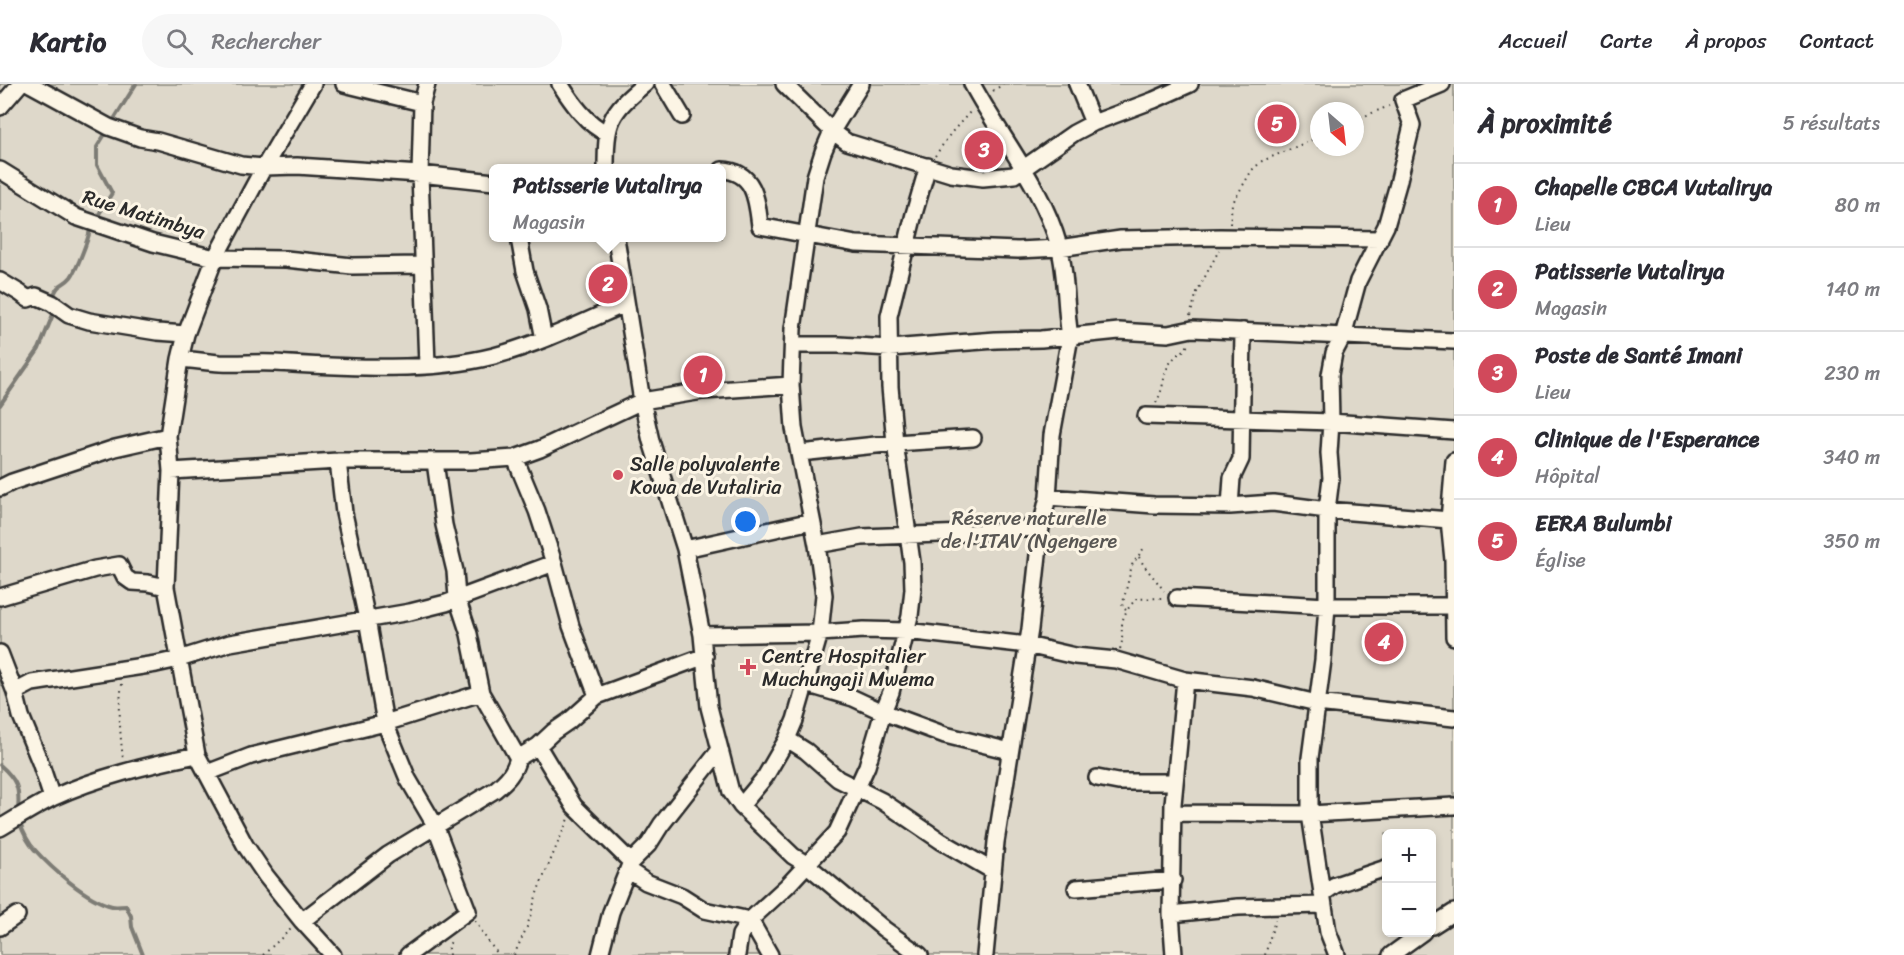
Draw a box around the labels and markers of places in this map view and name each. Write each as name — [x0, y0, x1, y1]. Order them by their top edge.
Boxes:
pin: 5 — [1258, 102, 1296, 147]
pin: 3 — [964, 128, 1004, 172]
pin: 2 — [588, 262, 628, 306]
pin: 1 — [684, 352, 722, 398]
place label: Salle polyvalente Kowa de Vutaliria — [630, 447, 782, 505]
marker: Salle polyvalente Kowa de Vutaliria — [611, 468, 625, 482]
pin: 4 — [1364, 620, 1404, 664]
place label: Centre Hospitalier Muchungaji Mwema — [762, 639, 934, 697]
marker: Centre Hospitalier Muchungaji Mwema — [739, 658, 757, 676]

